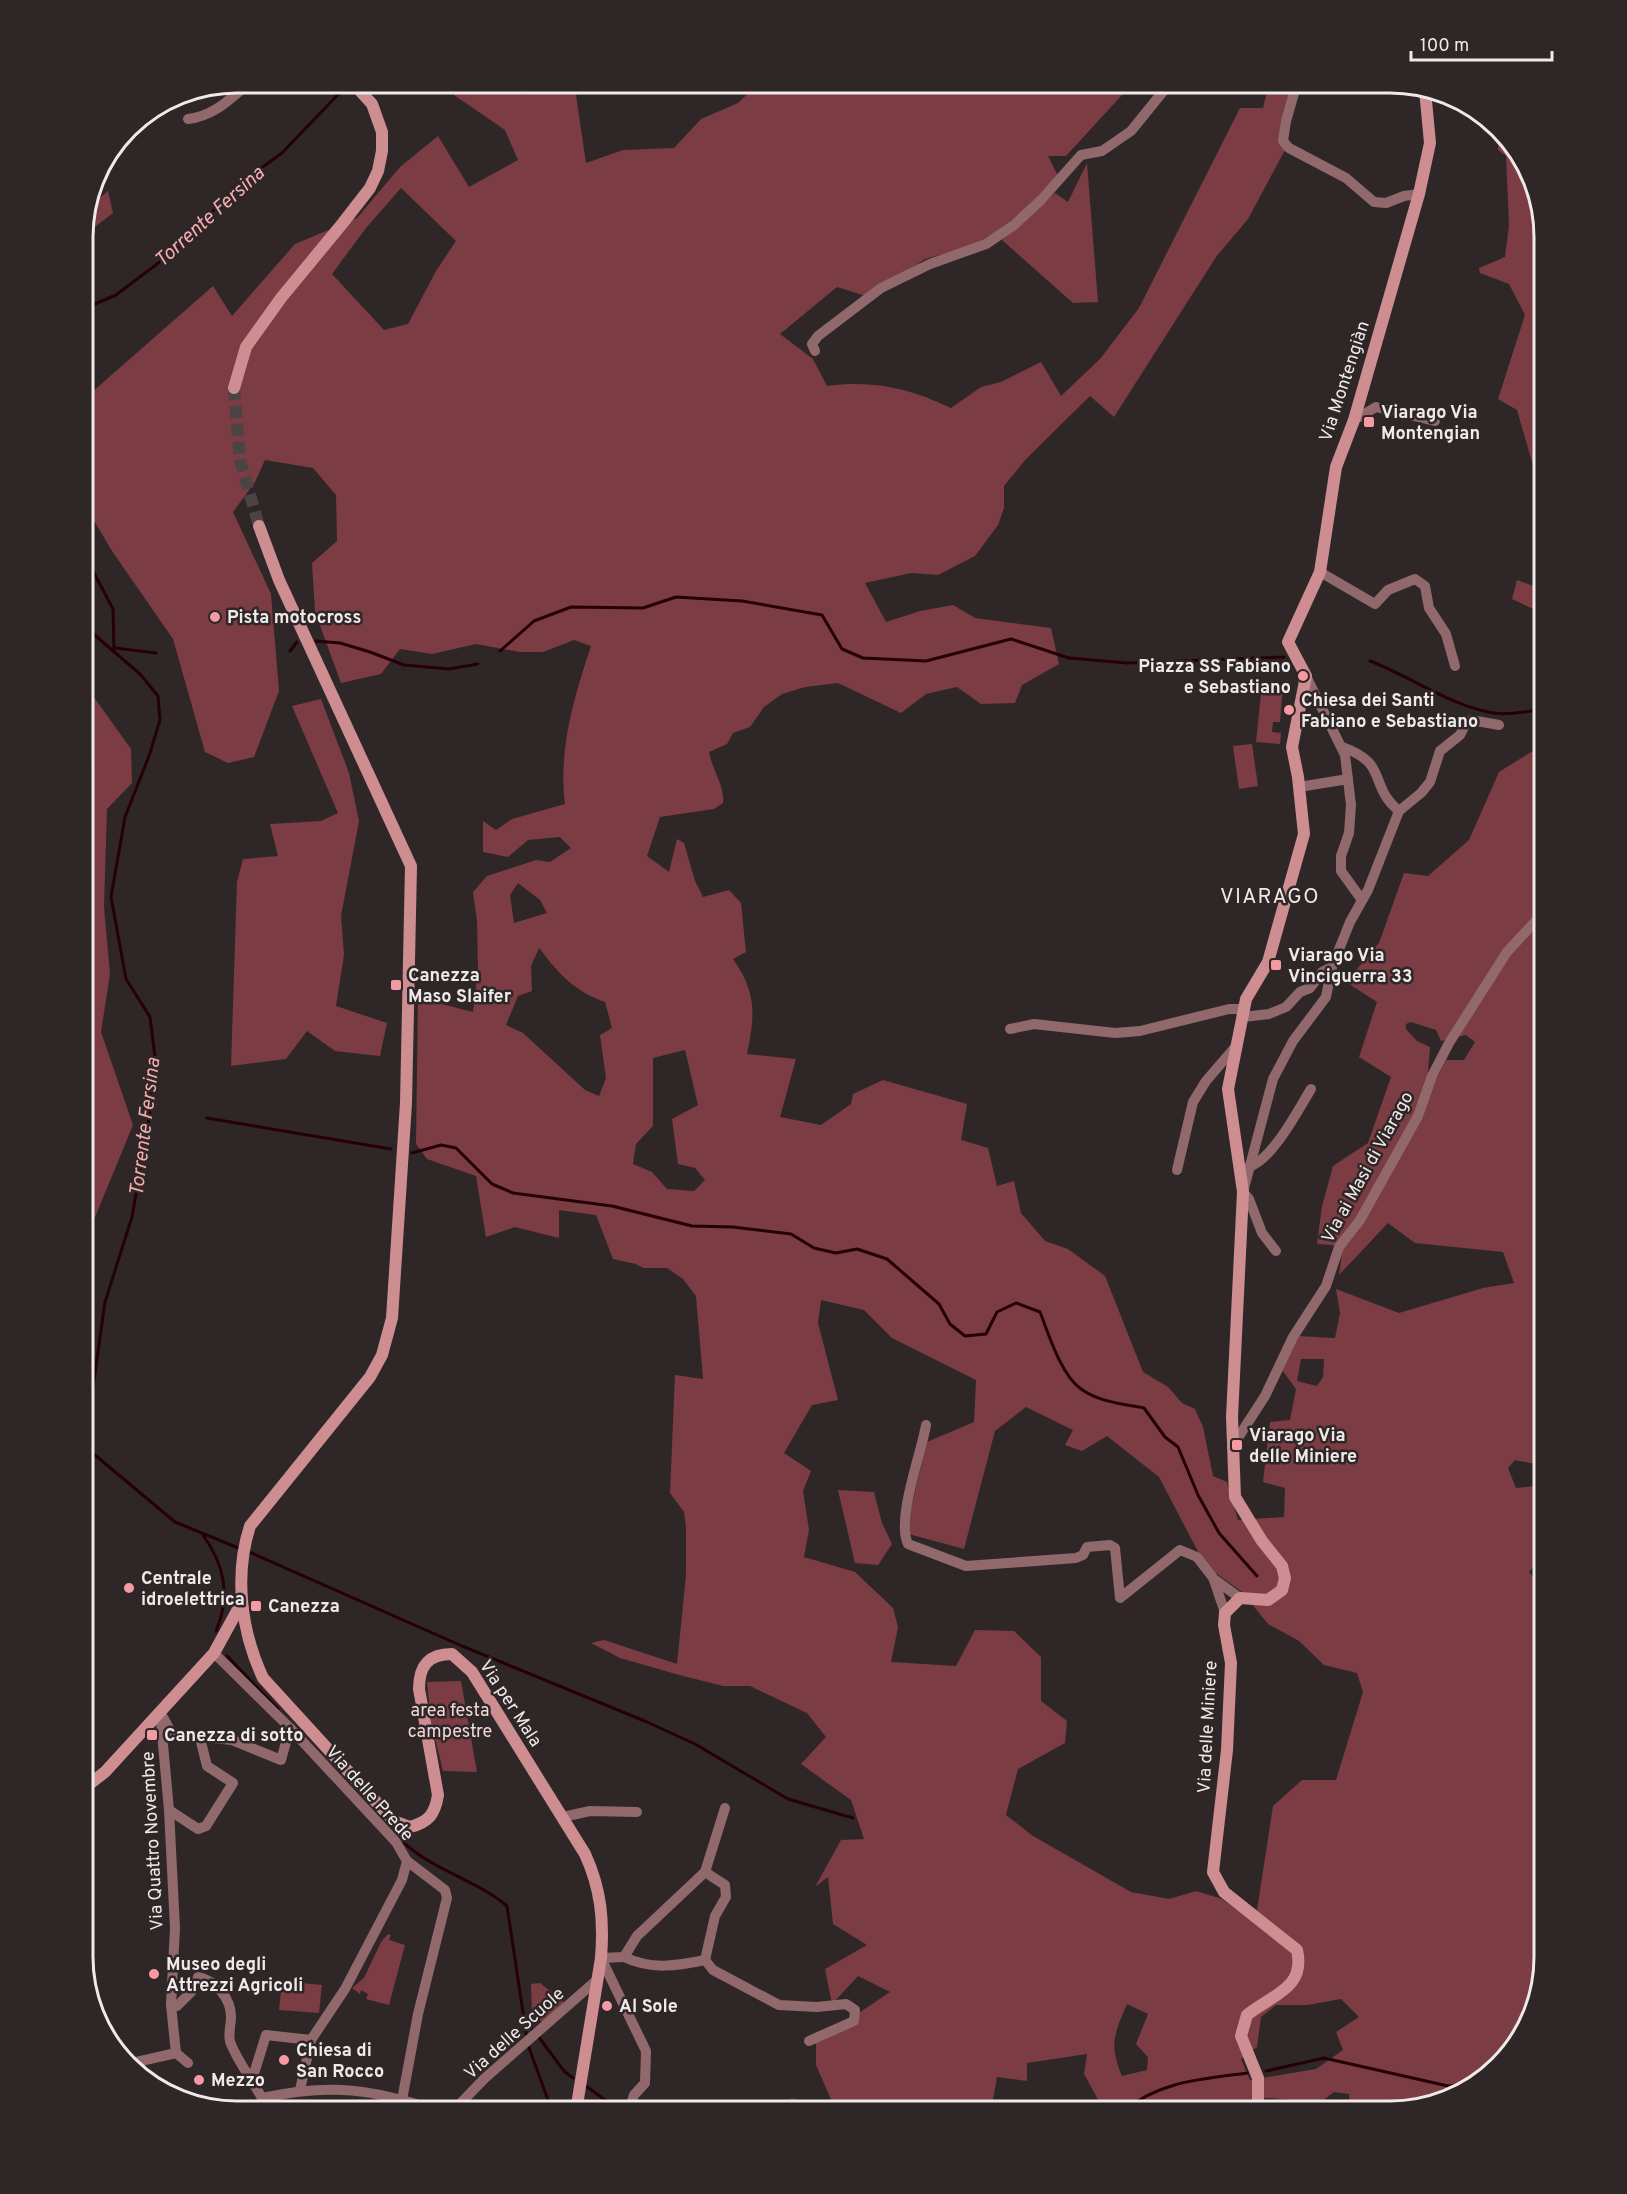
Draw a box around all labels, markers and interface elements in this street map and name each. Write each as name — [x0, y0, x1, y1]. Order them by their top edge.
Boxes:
scale bar — [1411, 24, 1552, 62]
text: 100 m — [1420, 35, 1469, 58]
water label: Torrente Fersina — [150, 161, 271, 274]
street label: Via Montengiàn — [1315, 318, 1376, 445]
place label: Viarago Via Montengian — [1381, 402, 1480, 446]
marker: Viarago Via Montengian — [1362, 415, 1376, 429]
place label: Pista motocross — [227, 607, 361, 630]
marker: Pista motocross — [208, 610, 222, 624]
place label: Piazza SS Fabiano e Sebastiano — [1138, 656, 1291, 700]
marker: Piazza SS Fabiano e Sebastiano — [1296, 669, 1310, 683]
place label: Chiesa dei Santi Fabiano e Sebastiano — [1301, 690, 1478, 734]
marker: Chiesa dei Santi Fabiano e Sebastiano — [1282, 703, 1296, 717]
district label: VIARAGO — [1220, 884, 1320, 911]
place label: Viarago Via Vinciguerra 33 — [1288, 945, 1413, 989]
marker: Viarago Via Vinciguerra 33 — [1269, 958, 1283, 972]
place label: Canezza Maso Slaifer — [408, 965, 512, 1009]
marker: Canezza Maso Slaifer — [389, 978, 403, 992]
water label: Torrente Fersina — [125, 1056, 167, 1198]
street label: Via ai Masi di Viarago — [1317, 1088, 1419, 1247]
place label: Viarago Via delle Miniere — [1249, 1425, 1357, 1469]
marker: Viarago Via delle Miniere — [1230, 1438, 1244, 1452]
place label: Centrale idroelettrica — [141, 1568, 245, 1612]
marker: Centrale idroelettrica — [122, 1581, 136, 1595]
place label: Canezza — [268, 1596, 340, 1619]
marker: Canezza — [249, 1599, 263, 1613]
street label: Via per Mala — [473, 1656, 546, 1752]
street label: Via delle Miniere — [1194, 1660, 1223, 1794]
park label: area festa campestre — [408, 1700, 492, 1744]
place label: Canezza di sotto — [164, 1725, 303, 1748]
marker: Canezza di sotto — [145, 1728, 159, 1742]
street label: Via delle Prede — [320, 1741, 418, 1847]
street label: Via Quattro Novembre — [137, 1751, 170, 1931]
place label: Museo degli Attrezzi Agricoli — [166, 1954, 303, 1998]
marker: Museo degli Attrezzi Agricoli — [147, 1967, 161, 1981]
street label: Via delle Scuole — [460, 1983, 570, 2085]
place label: Al Sole — [619, 1996, 678, 2019]
marker: Al Sole — [600, 1999, 614, 2013]
place label: Chiesa di San Rocco — [296, 2040, 384, 2084]
marker: Chiesa di San Rocco — [277, 2053, 291, 2067]
place label: Mezzo — [211, 2070, 265, 2093]
marker: Mezzo — [192, 2073, 206, 2087]

